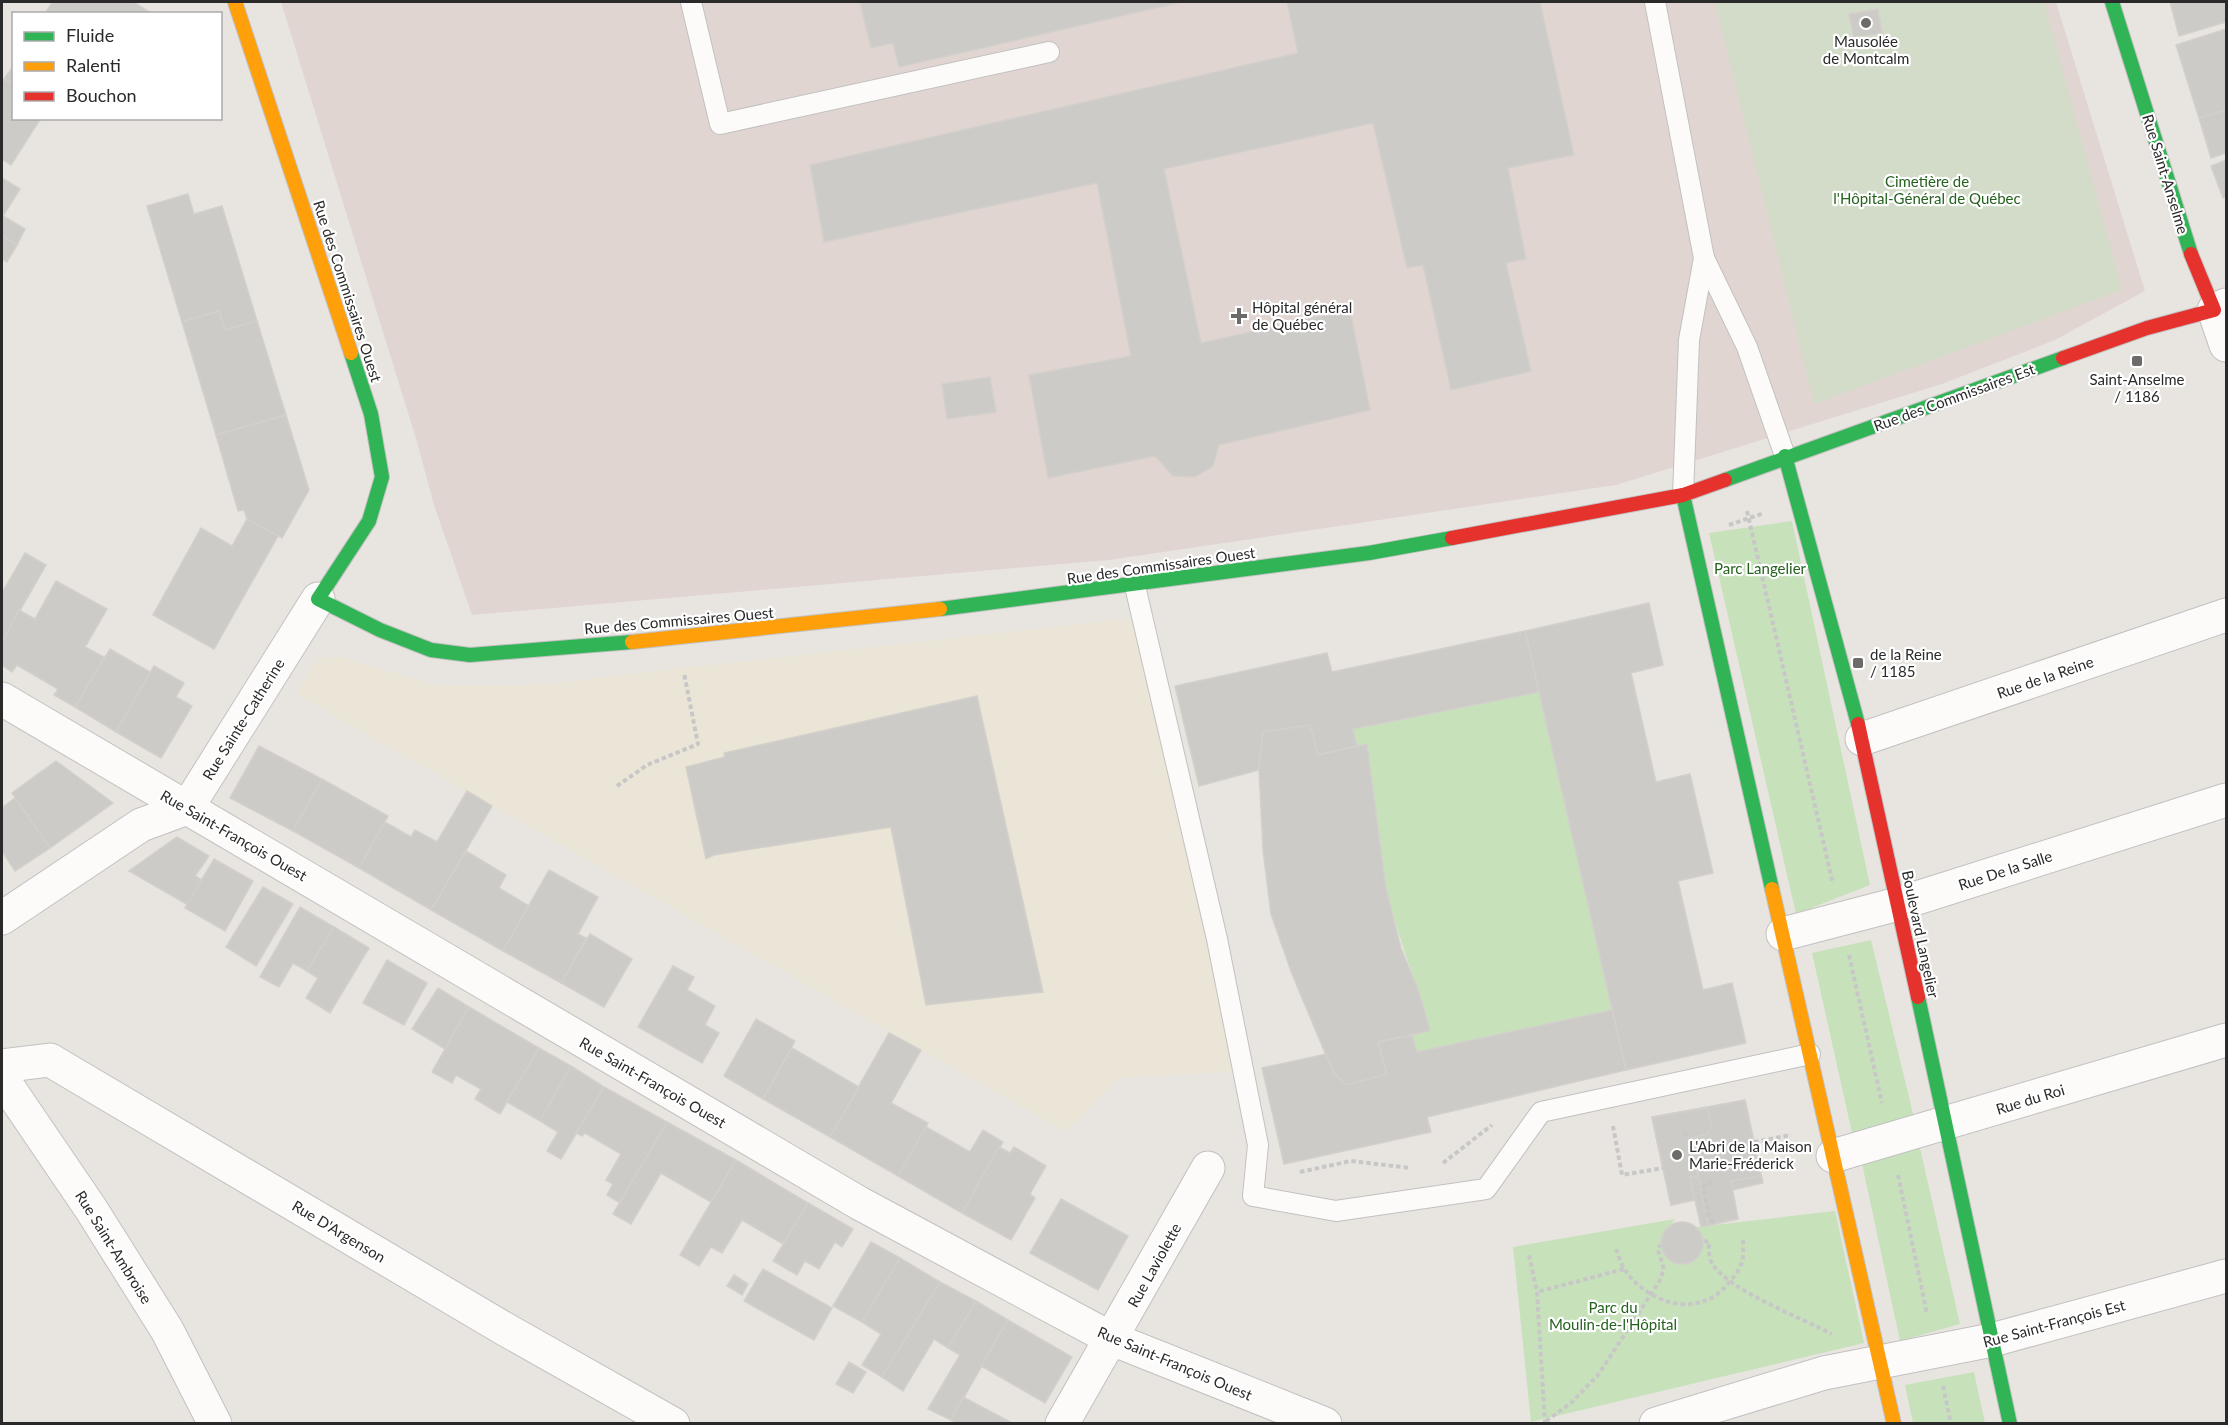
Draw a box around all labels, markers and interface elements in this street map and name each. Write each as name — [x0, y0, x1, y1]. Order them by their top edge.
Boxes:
legend — [12, 12, 222, 120]
marker: Mausolée de Montcalm — [1859, 16, 1873, 30]
text: Fluide — [66, 24, 114, 46]
place label: Mausolée de Montcalm — [1823, 32, 1909, 67]
text: Ralenti — [66, 54, 121, 76]
text: Bouchon — [66, 84, 137, 106]
street label: Rue Saint-Anselme — [2139, 112, 2193, 236]
park label: Cimetière de l'Hôpital-Général de Québec — [1833, 172, 2021, 207]
street label: Rue des Commissaires Ouest — [310, 198, 386, 385]
place label: Hôpital général de Québec — [1252, 298, 1352, 333]
marker: Hôpital général de Québec — [1230, 307, 1248, 325]
marker: Saint-Anselme / 1186 — [2130, 354, 2144, 368]
street label: Rue des Commissaires Est — [1871, 359, 2038, 435]
place label: Saint-Anselme / 1186 — [2089, 370, 2185, 405]
street label: Rue des Commissaires Ouest — [1066, 543, 1257, 587]
park label: Parc Langelier — [1714, 559, 1807, 577]
street label: Rue des Commissaires Ouest — [584, 603, 775, 637]
place label: de la Reine / 1185 — [1870, 645, 1942, 680]
street label: Rue de la Reine — [1994, 652, 2096, 702]
street label: Rue Sainte-Catherine — [198, 655, 288, 783]
marker: de la Reine / 1185 — [1851, 656, 1865, 670]
street label: Rue Saint-François Ouest — [158, 786, 311, 885]
street label: Rue De la Salle — [1956, 846, 2054, 894]
street label: Boulevard Langelier — [1899, 869, 1943, 1000]
street label: Rue Saint-François Ouest — [577, 1033, 730, 1132]
street label: Rue du Roi — [1993, 1080, 2067, 1118]
place label: L'Abri de la Maison Marie-Fréderick — [1689, 1137, 1812, 1172]
marker: L'Abri de la Maison Marie-Fréderick — [1670, 1148, 1684, 1162]
street label: Rue Saint-Ambroise — [72, 1187, 156, 1307]
street label: Rue D'Argenson — [289, 1196, 389, 1266]
street label: Rue Laviolette — [1123, 1220, 1185, 1310]
street label: Rue Saint-François Est — [1981, 1295, 2128, 1351]
park label: Parc du Moulin-de-l'Hôpital — [1549, 1298, 1677, 1333]
street label: Rue Saint-François Ouest — [1095, 1322, 1256, 1404]

